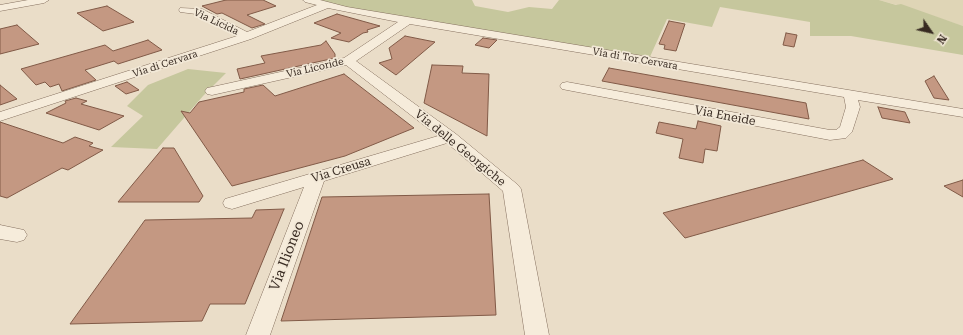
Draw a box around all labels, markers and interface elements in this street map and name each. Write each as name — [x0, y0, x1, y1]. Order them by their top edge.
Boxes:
street label: Via Licida — [192, 6, 240, 38]
north arrow — [911, 12, 951, 52]
text: N — [934, 32, 949, 46]
street label: Via di Tor Cervara — [591, 46, 679, 72]
street label: Via di Cervara — [131, 48, 199, 80]
street label: Via Licoride — [285, 56, 345, 80]
street label: Via Eneide — [693, 103, 757, 129]
street label: Via delle Georgiche — [412, 107, 508, 189]
street label: Via Creusa — [310, 154, 372, 186]
street label: Via Ilioneo — [266, 219, 308, 293]

